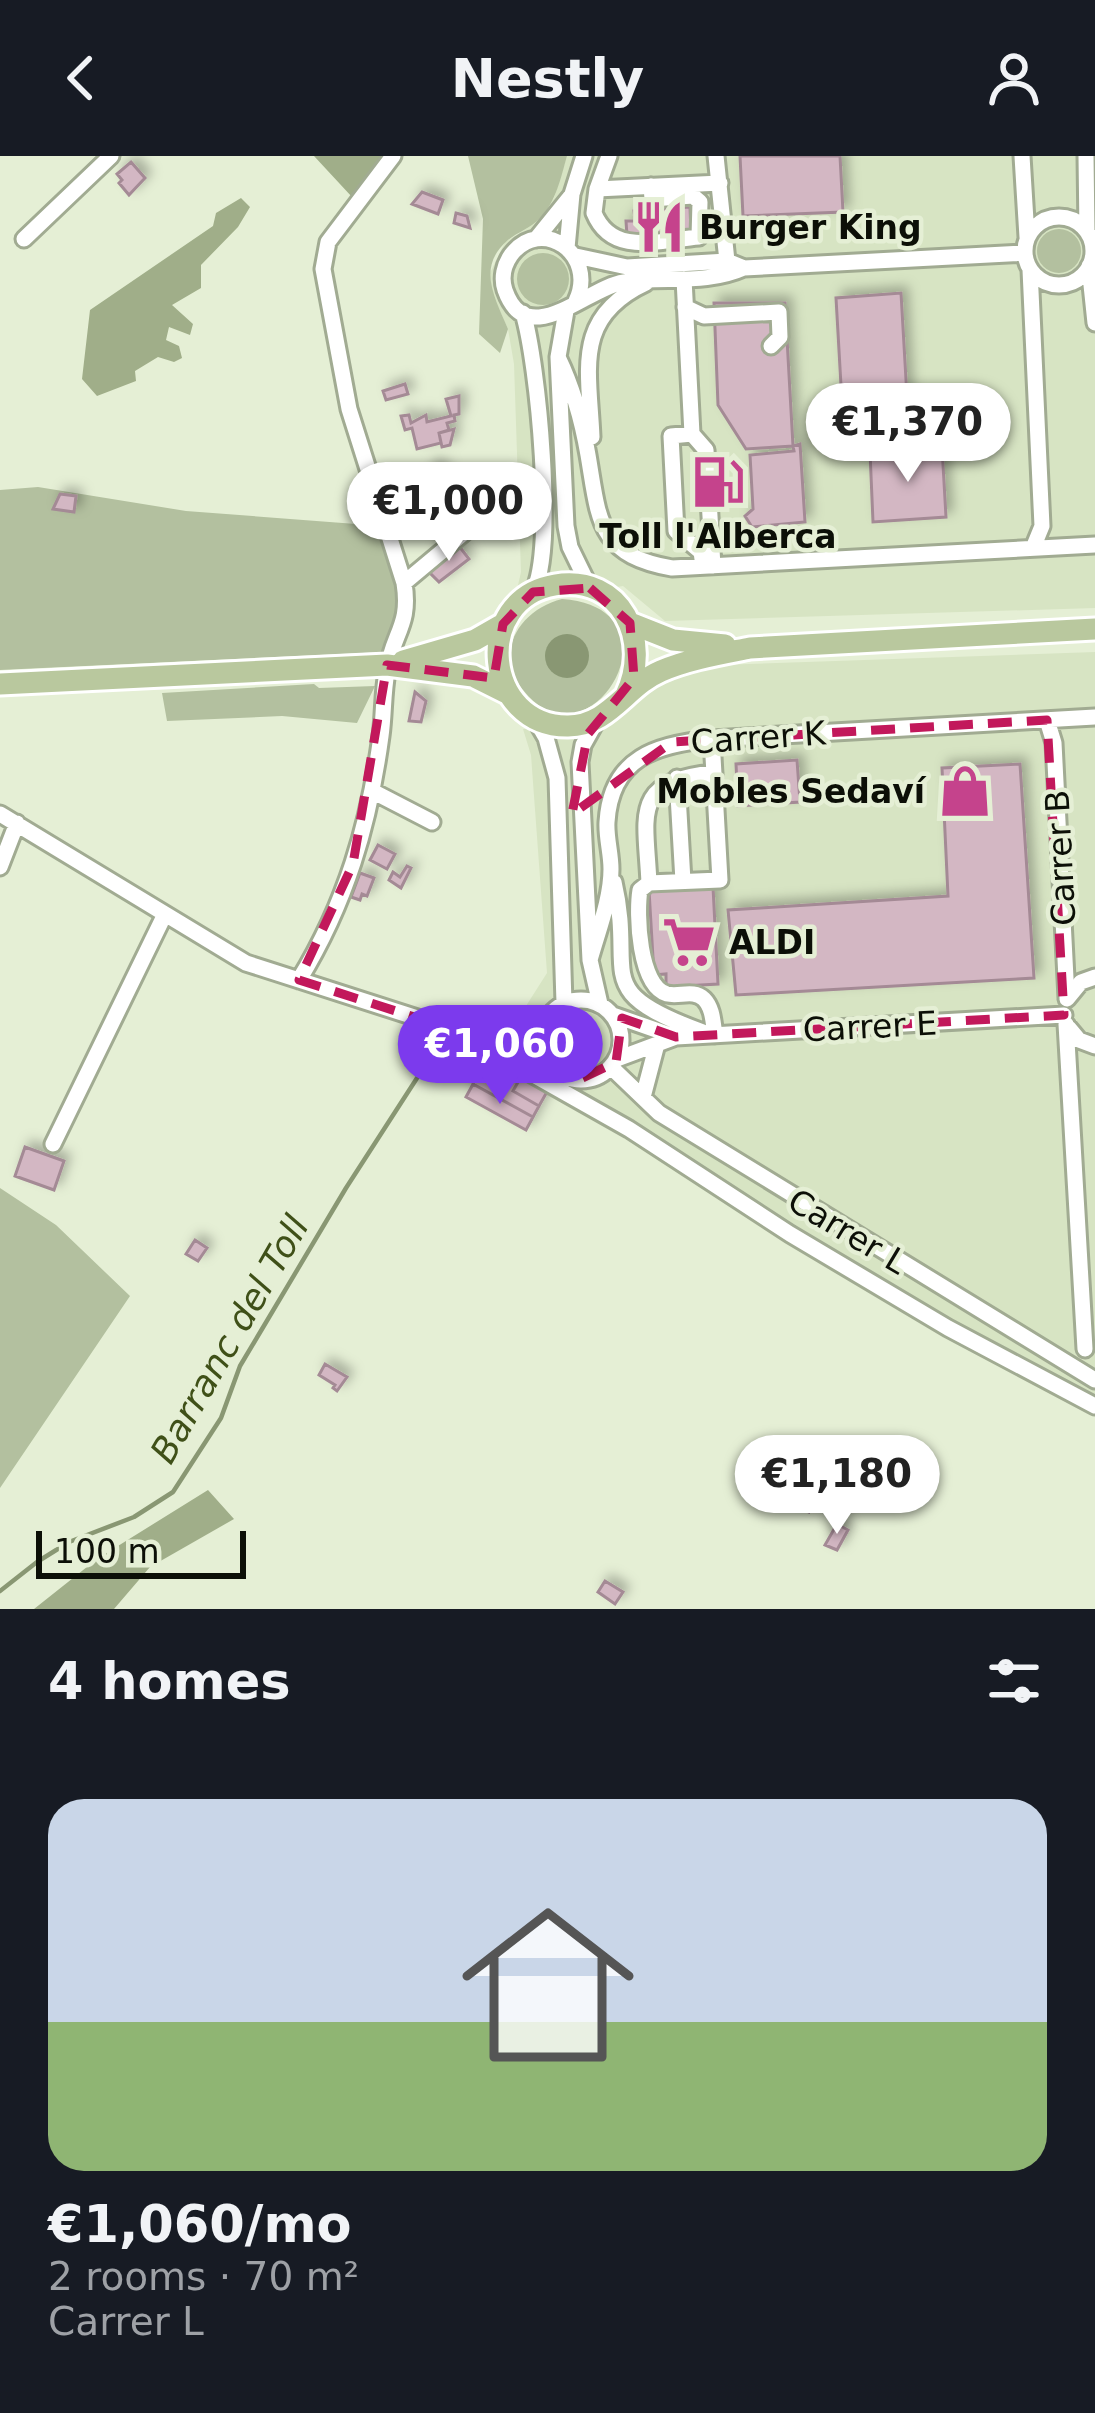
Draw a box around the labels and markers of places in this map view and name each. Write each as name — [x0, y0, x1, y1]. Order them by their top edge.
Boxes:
restaurant icon: Burger King — [630, 198, 688, 256]
place label: Burger King — [699, 208, 922, 247]
pin: €1,370 — [810, 383, 1006, 485]
fuel station icon: Toll l'Alberca — [689, 453, 747, 511]
pin: €1,000 — [351, 462, 547, 564]
place label: Toll l'Alberca — [599, 517, 837, 556]
shop icon: Mobles Sedaví — [936, 762, 994, 820]
place label: Mobles Sedaví — [656, 772, 927, 811]
supermarket icon: ALDI — [660, 913, 718, 971]
place label: ALDI — [729, 923, 815, 962]
pin: €1,060 — [402, 1005, 598, 1107]
pin: €1,180 — [739, 1435, 935, 1537]

